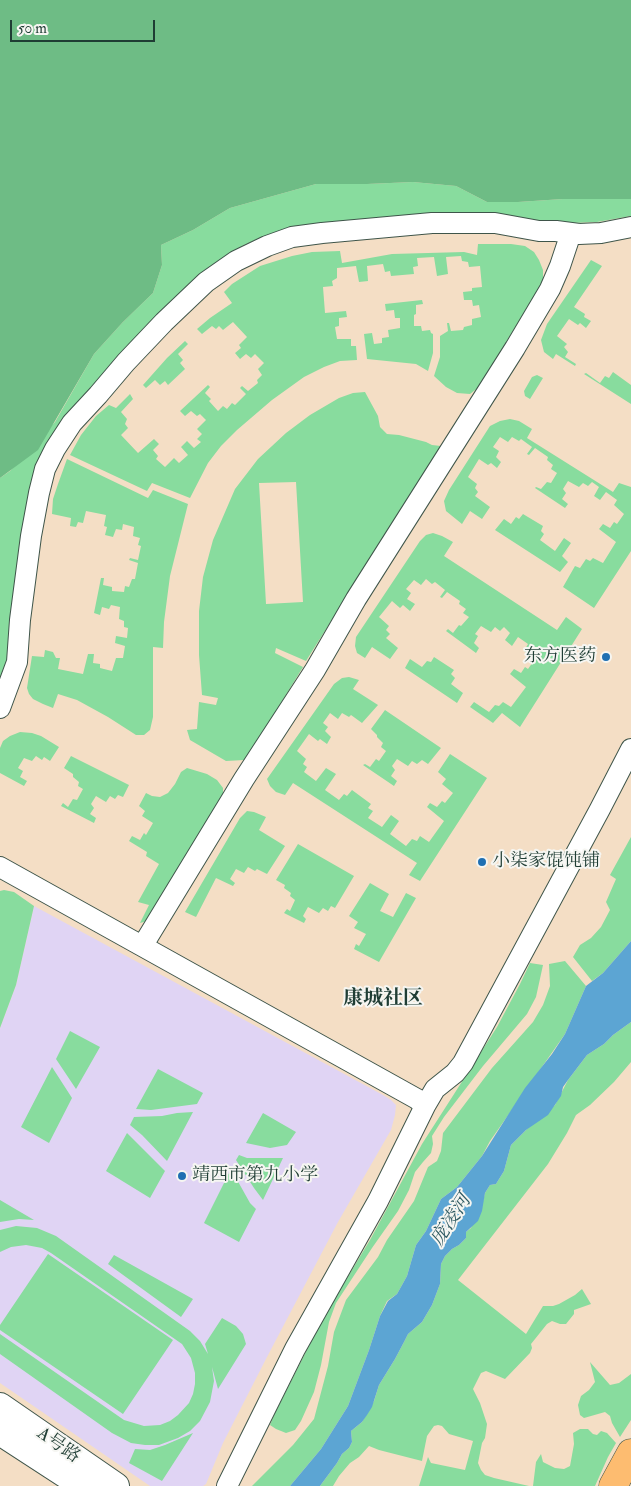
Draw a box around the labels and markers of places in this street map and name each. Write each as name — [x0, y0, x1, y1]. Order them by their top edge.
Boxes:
place label: 东方医药 — [524, 646, 596, 668]
marker: 东方医药 — [600, 651, 612, 663]
place label: 小柒家馄饨铺 — [492, 851, 600, 873]
marker: 小柒家馄饨铺 — [476, 856, 488, 868]
place label: 靖西市第九小学 — [192, 1165, 318, 1187]
marker: 靖西市第九小学 — [176, 1170, 188, 1182]

